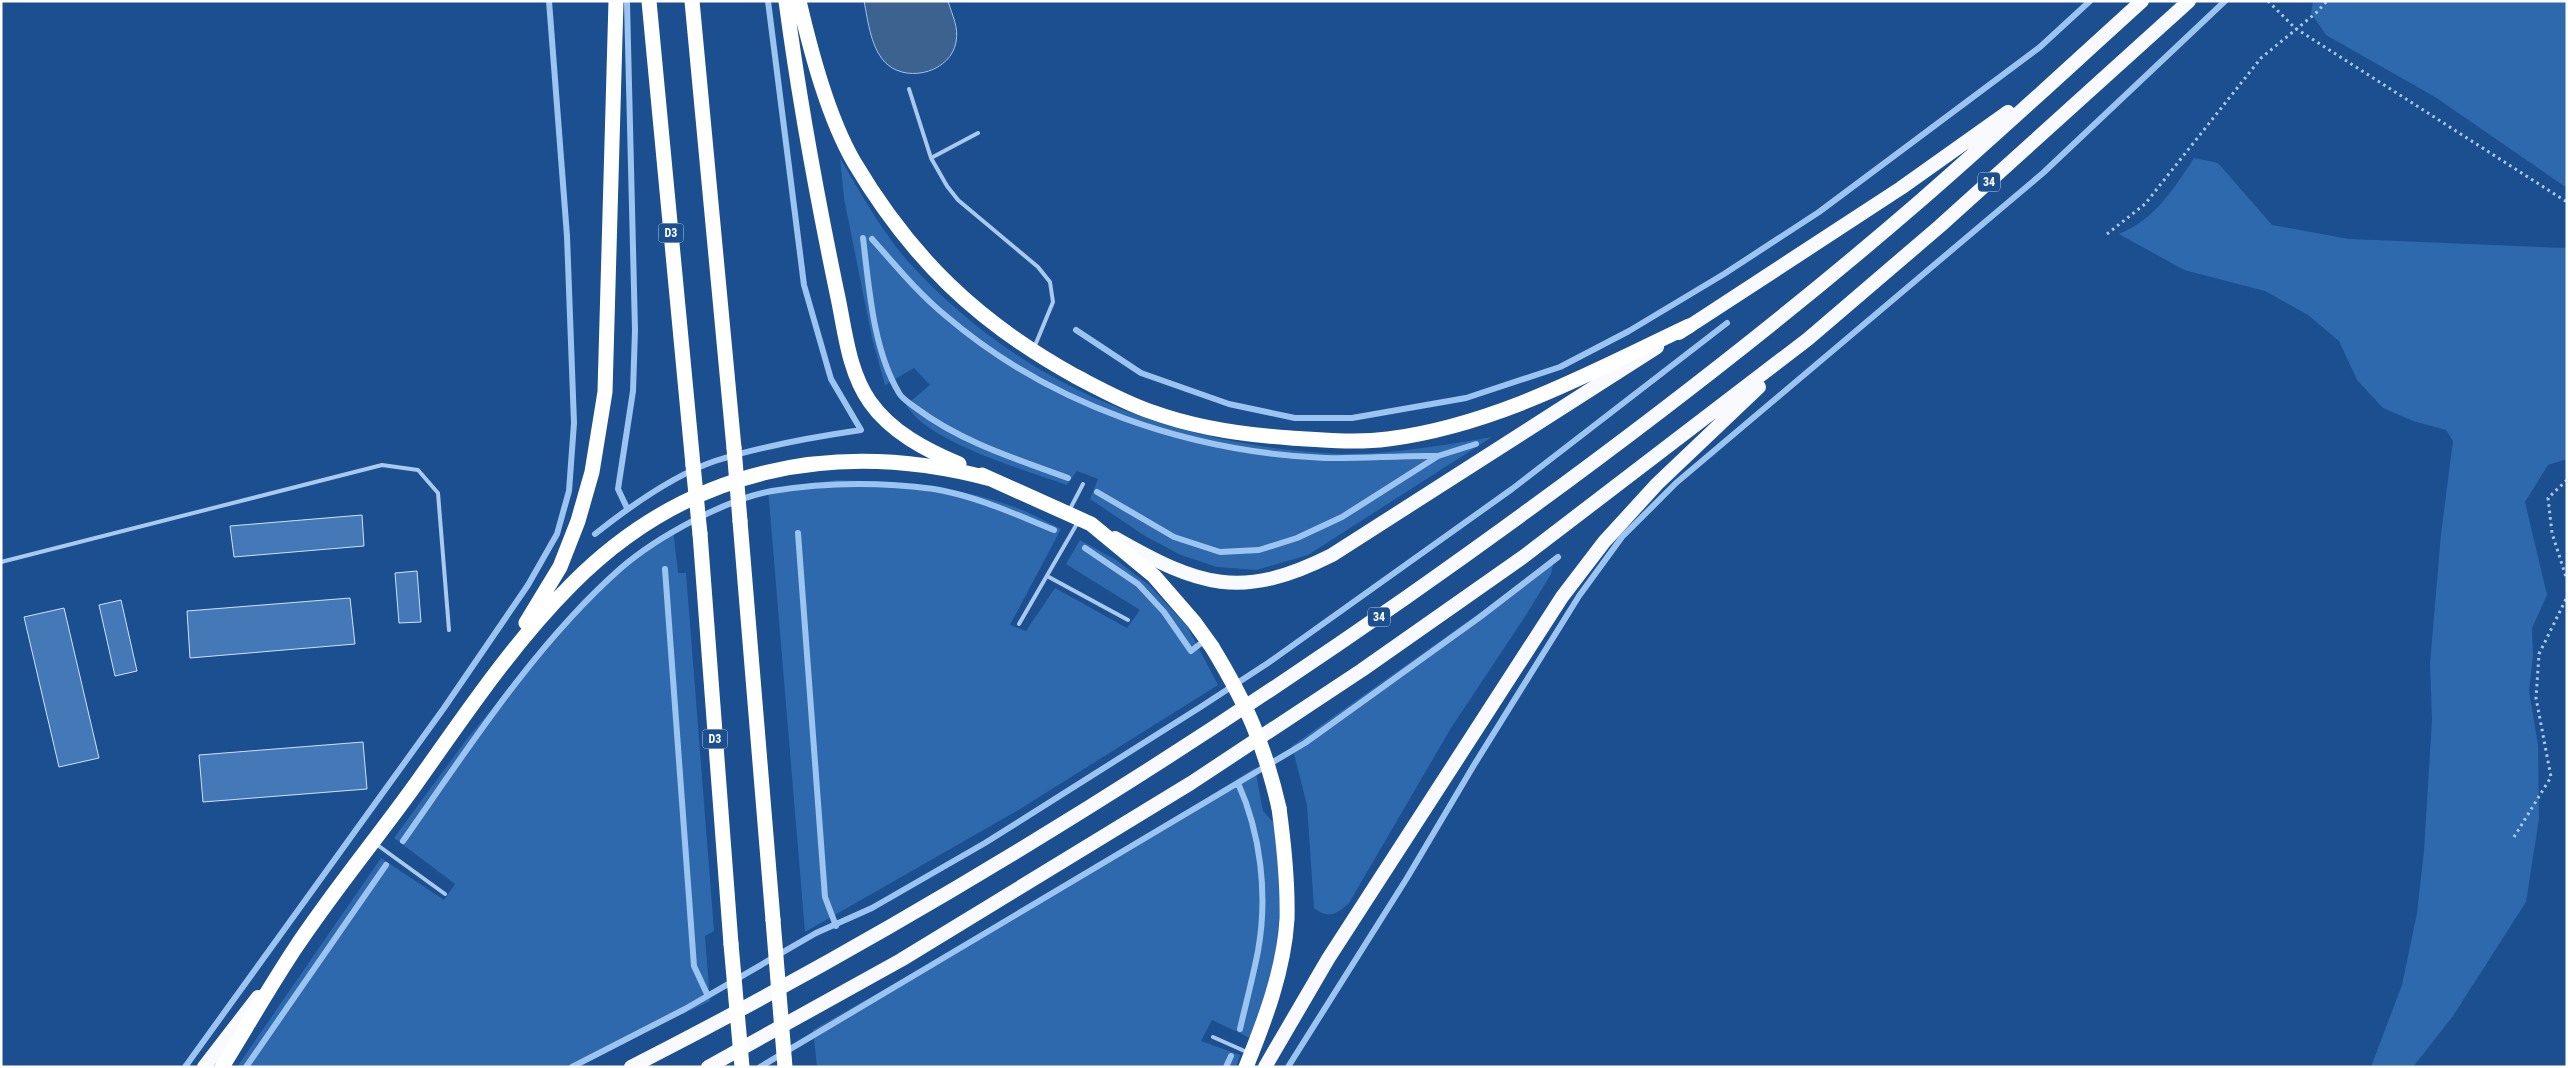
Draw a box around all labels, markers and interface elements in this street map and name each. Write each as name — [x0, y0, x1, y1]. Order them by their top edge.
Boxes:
road number: 34 — [1978, 172, 2000, 192]
road number: D3 — [658, 224, 684, 242]
road number: 34 — [1368, 608, 1390, 626]
road number: D3 — [702, 730, 728, 749]

